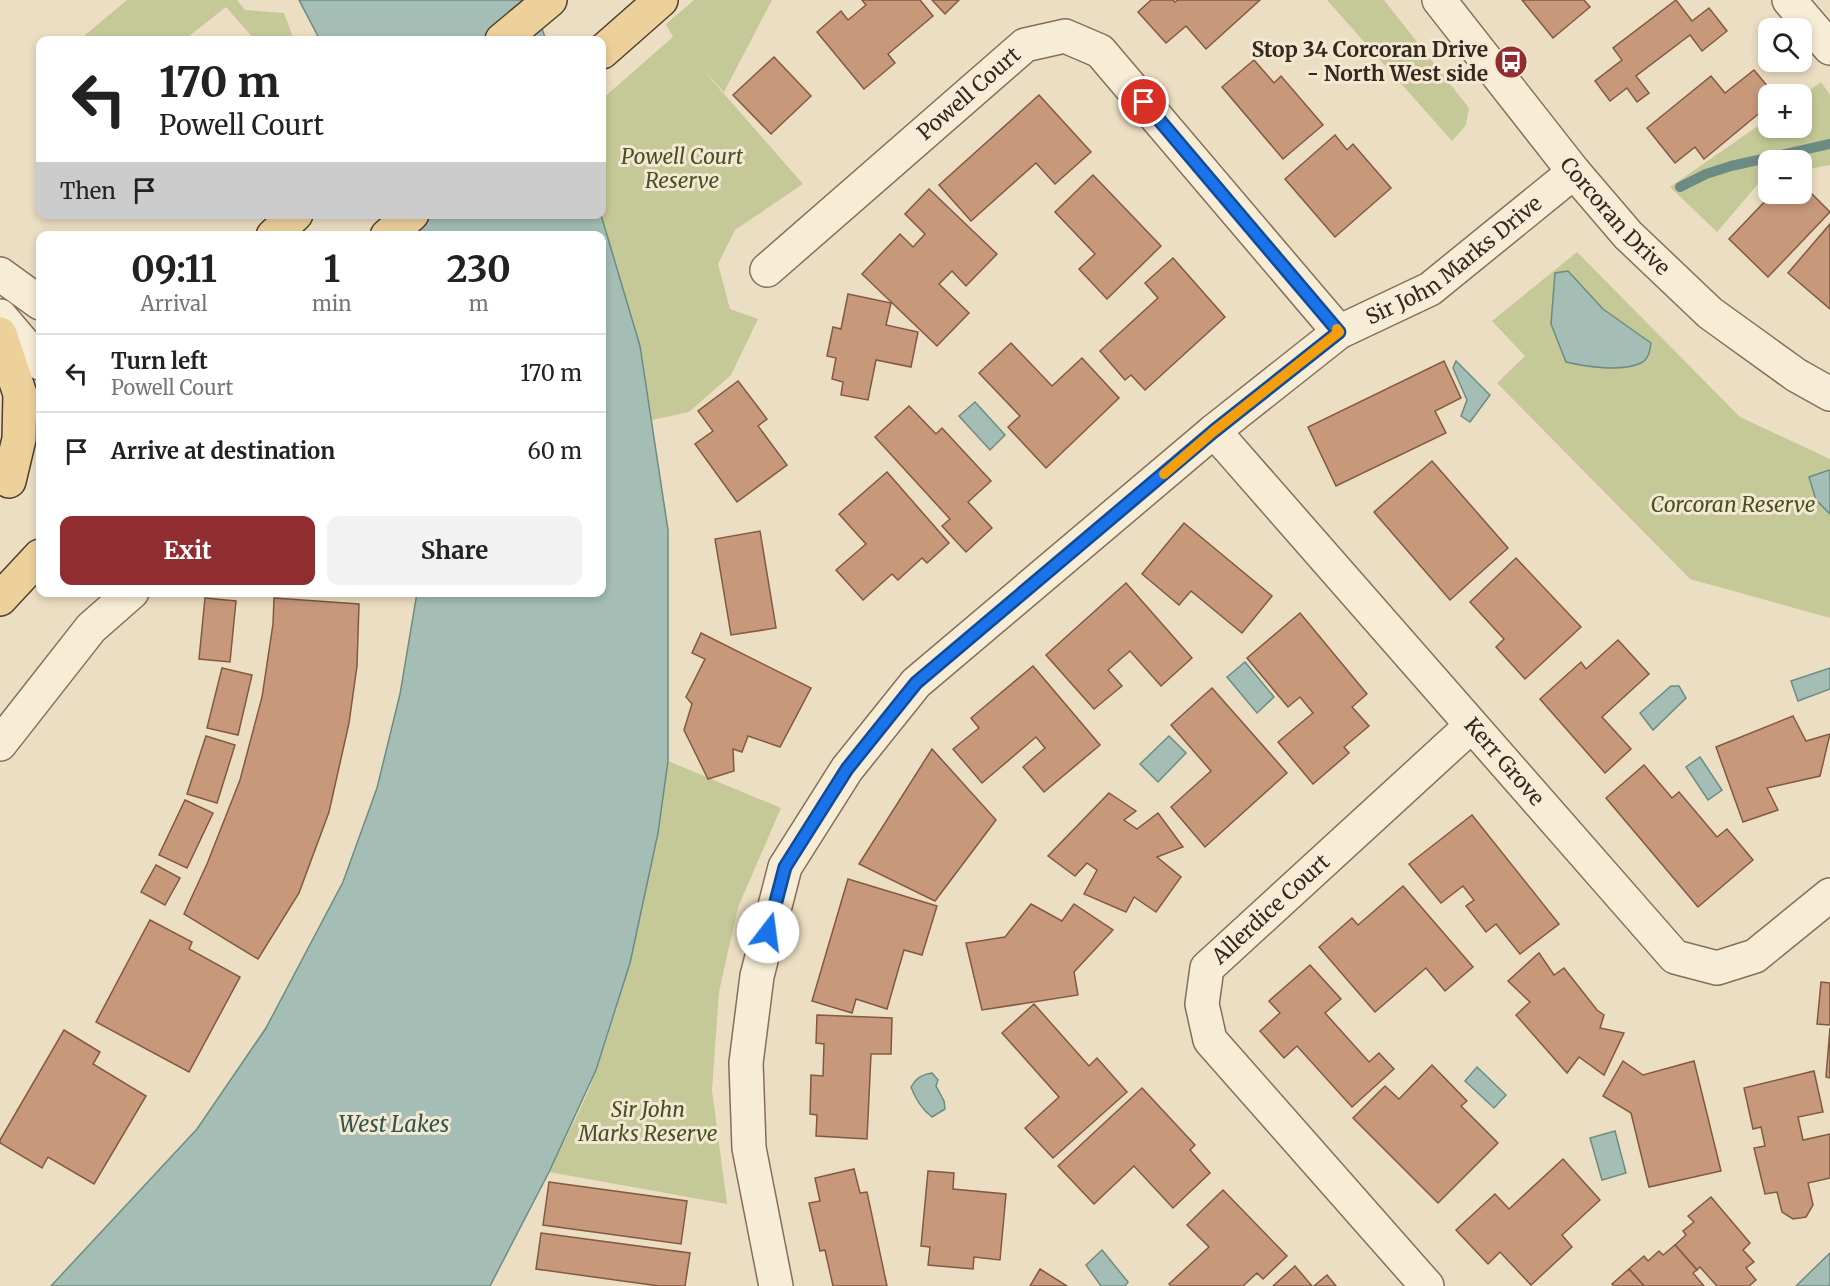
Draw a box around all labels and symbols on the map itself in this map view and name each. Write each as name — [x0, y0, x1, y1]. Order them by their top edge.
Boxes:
place label: Stop 34 Corcoran Drive - North West side — [1252, 36, 1488, 87]
street label: Powell Court — [911, 41, 1026, 146]
bus stop icon: Stop 34 Corcoran Drive - North West side — [1493, 44, 1529, 80]
pin — [1118, 76, 1169, 127]
park label: Powell Court Reserve — [621, 143, 744, 194]
street label: Corcoran Drive — [1554, 151, 1676, 281]
street label: Sir John Marks Drive — [1361, 190, 1547, 330]
park label: Corcoran Reserve — [1651, 491, 1815, 518]
street label: Kerr Grove — [1459, 712, 1550, 811]
street label: Allerdice Court — [1205, 848, 1335, 970]
position arrow — [736, 900, 800, 964]
park label: Sir John Marks Reserve — [577, 1096, 718, 1147]
water label: West Lakes — [339, 1110, 449, 1138]

